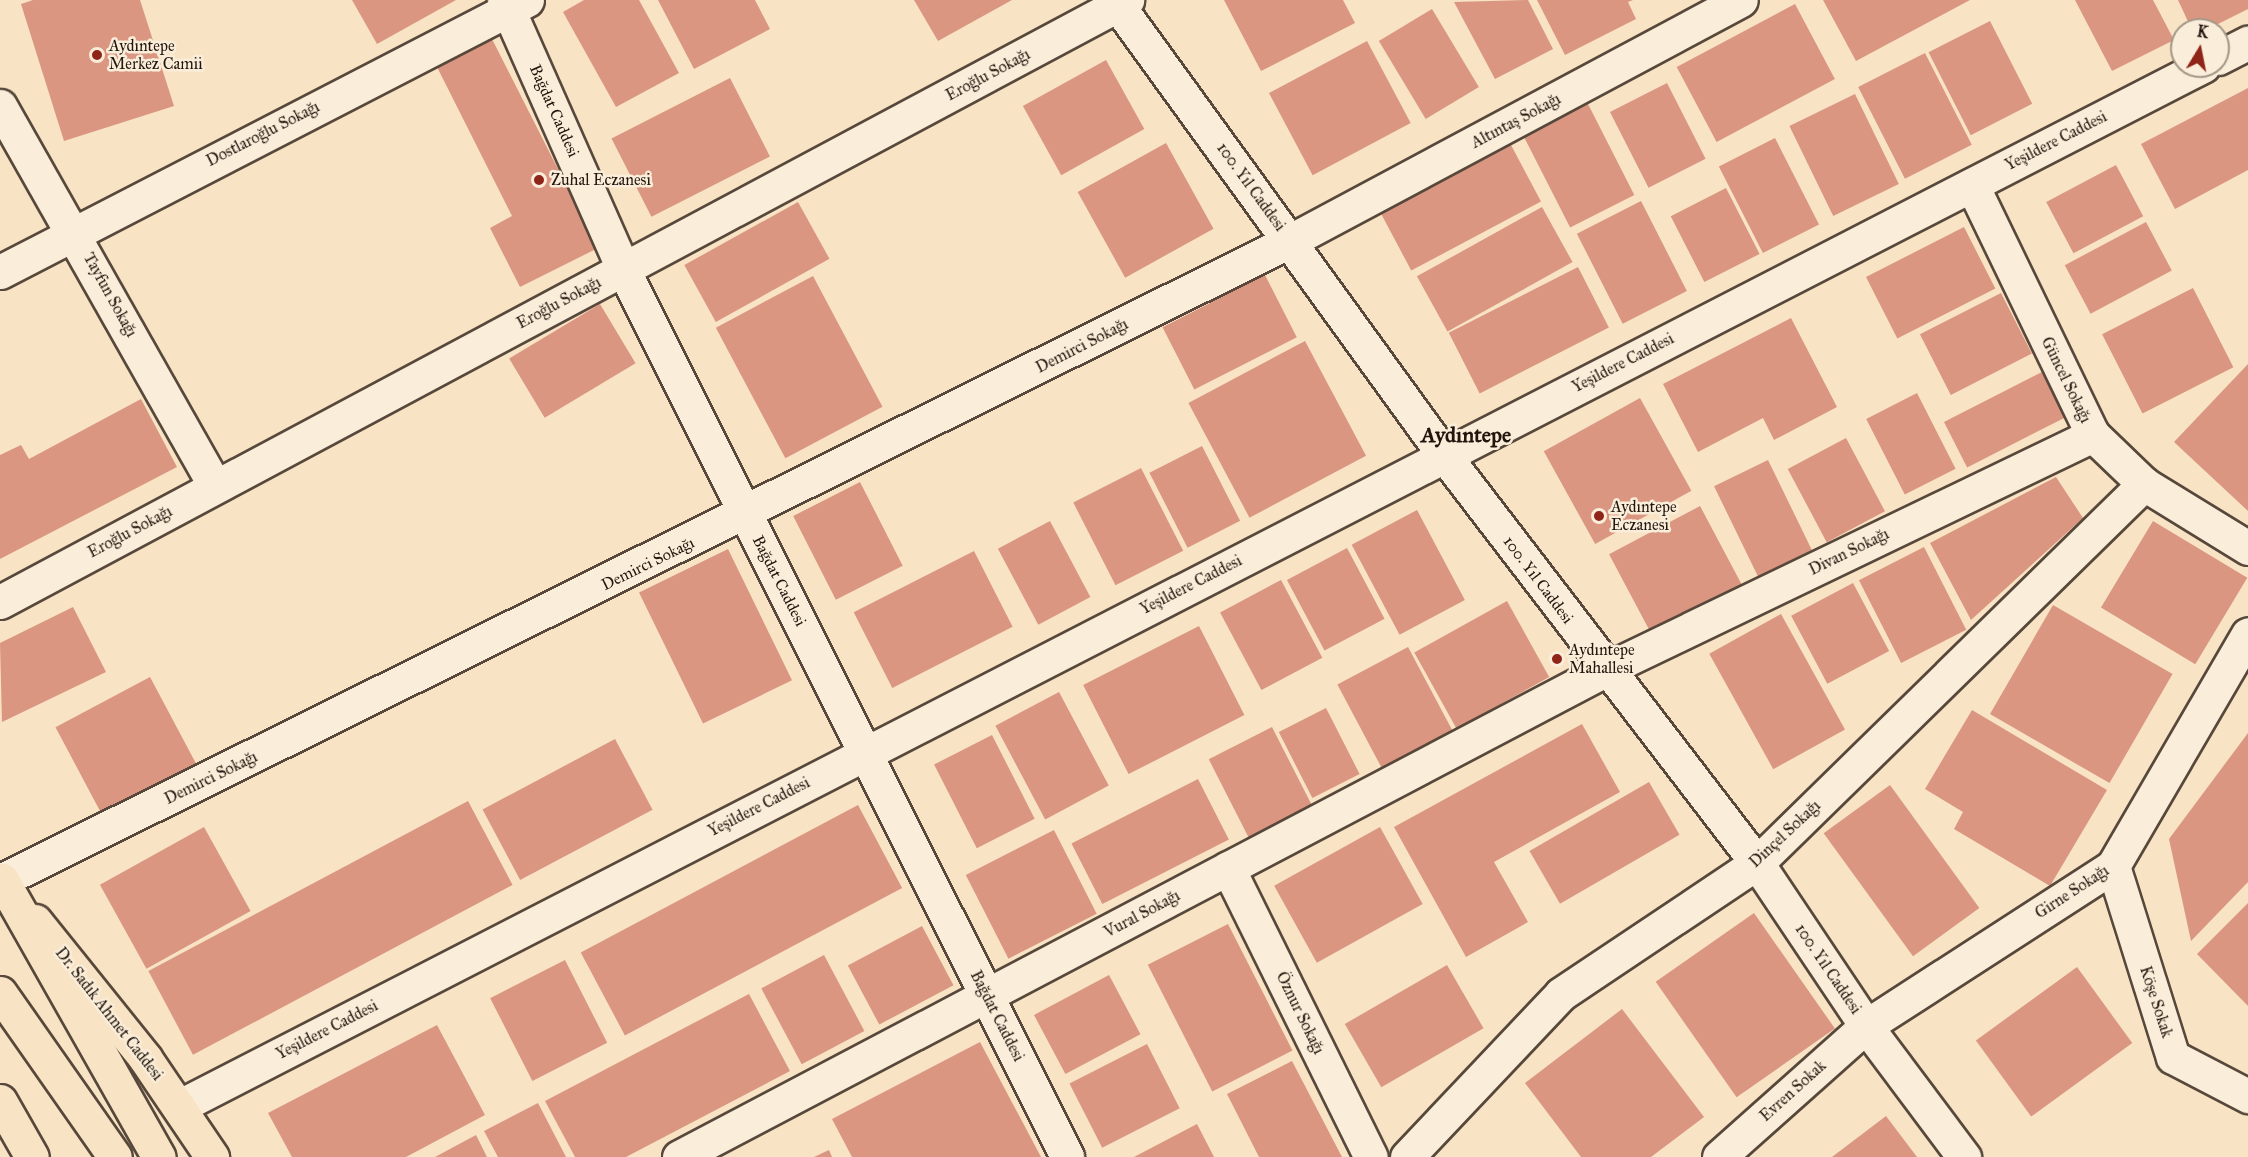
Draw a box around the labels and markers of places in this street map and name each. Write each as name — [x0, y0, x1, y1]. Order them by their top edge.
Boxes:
place label: Aydıntepe Merkez Camii — [109, 36, 203, 74]
marker: Aydıntepe Merkez Camii — [90, 48, 104, 62]
place label: Zuhal Eczanesi — [551, 170, 651, 190]
marker: Zuhal Eczanesi — [532, 173, 546, 187]
place label: Aydıntepe Eczanesi — [1611, 497, 1677, 535]
marker: Aydıntepe Eczanesi — [1592, 509, 1606, 523]
place label: Aydıntepe Mahallesi — [1569, 640, 1635, 678]
marker: Aydıntepe Mahallesi — [1550, 652, 1564, 666]

